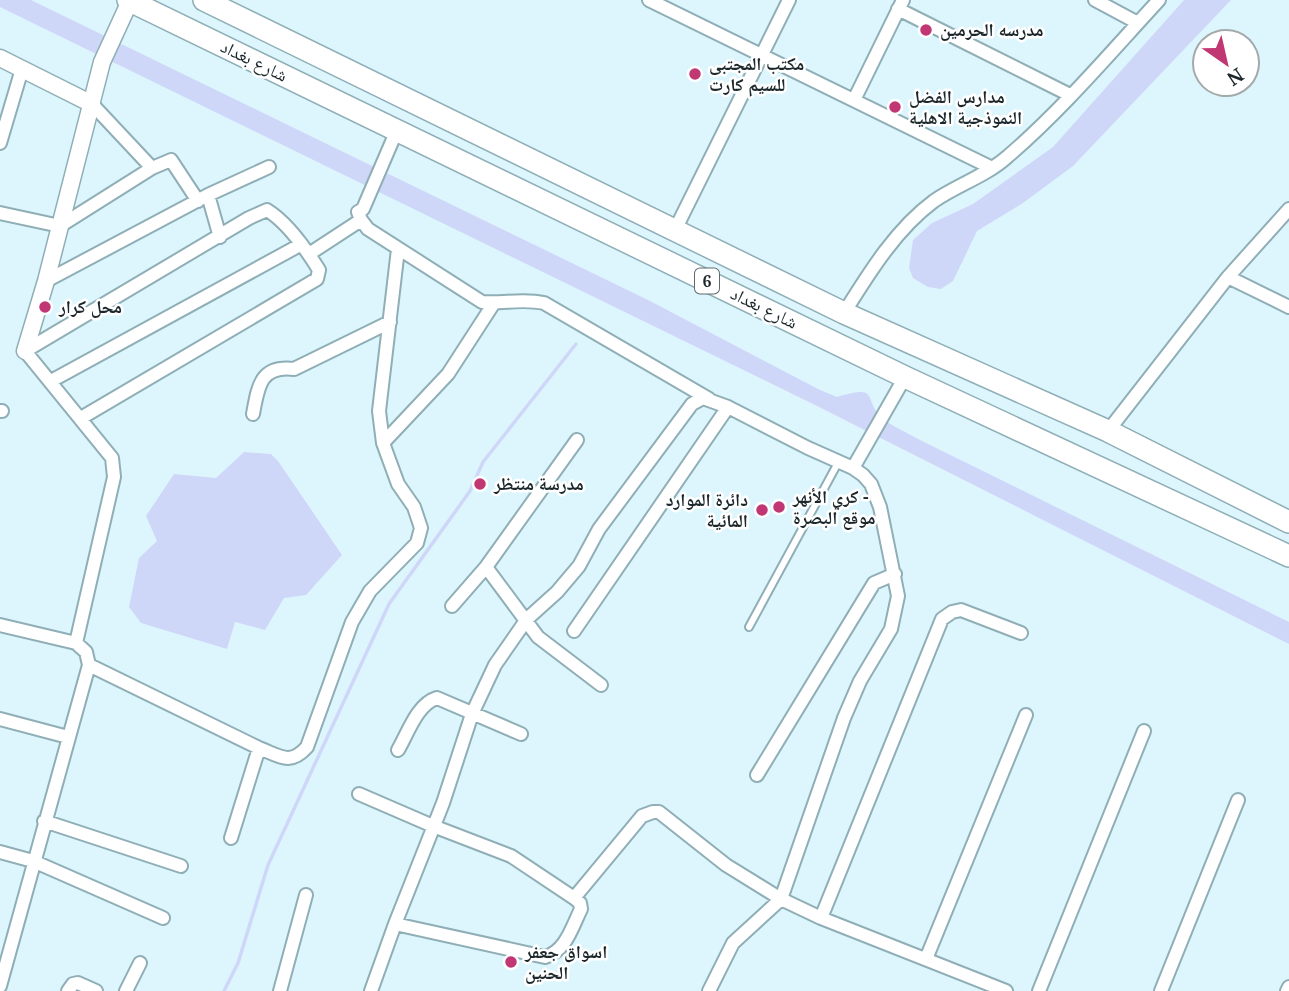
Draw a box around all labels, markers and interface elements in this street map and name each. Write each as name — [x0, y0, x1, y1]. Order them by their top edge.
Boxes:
place label: مدرسه الحرمين — [940, 17, 1043, 41]
marker: مدرسه الحرمين — [918, 22, 934, 38]
north arrow — [1191, 28, 1261, 98]
street label: شارع بغداد — [217, 34, 292, 87]
place label: مكتب المجتبى للسيم كارت — [709, 51, 804, 97]
text: N — [1222, 62, 1249, 92]
marker: مكتب المجتبى للسيم كارت — [687, 66, 703, 82]
place label: مدارس الفضل النموذجية الاهلية — [909, 84, 1022, 129]
marker: مدارس الفضل النموذجية الاهلية — [887, 99, 903, 115]
road number: 6 — [695, 268, 719, 294]
street label: شارع بغداد — [727, 281, 802, 334]
place label: محل كرار — [58, 294, 122, 318]
marker: محل كرار — [37, 299, 53, 315]
place label: مدرسة منتظر — [493, 471, 584, 495]
marker: مدرسة منتظر — [472, 476, 488, 492]
place label: كري الأنهر - موقع البصرة — [792, 484, 876, 530]
place label: دائرة الموارد المائية — [666, 487, 748, 532]
marker: كري الأنهر - موقع البصرة — [771, 499, 787, 515]
marker: دائرة الموارد المائية — [754, 502, 770, 518]
place label: اسواق جعفر الحنين — [524, 939, 607, 984]
marker: اسواق جعفر الحنين — [503, 954, 519, 970]

